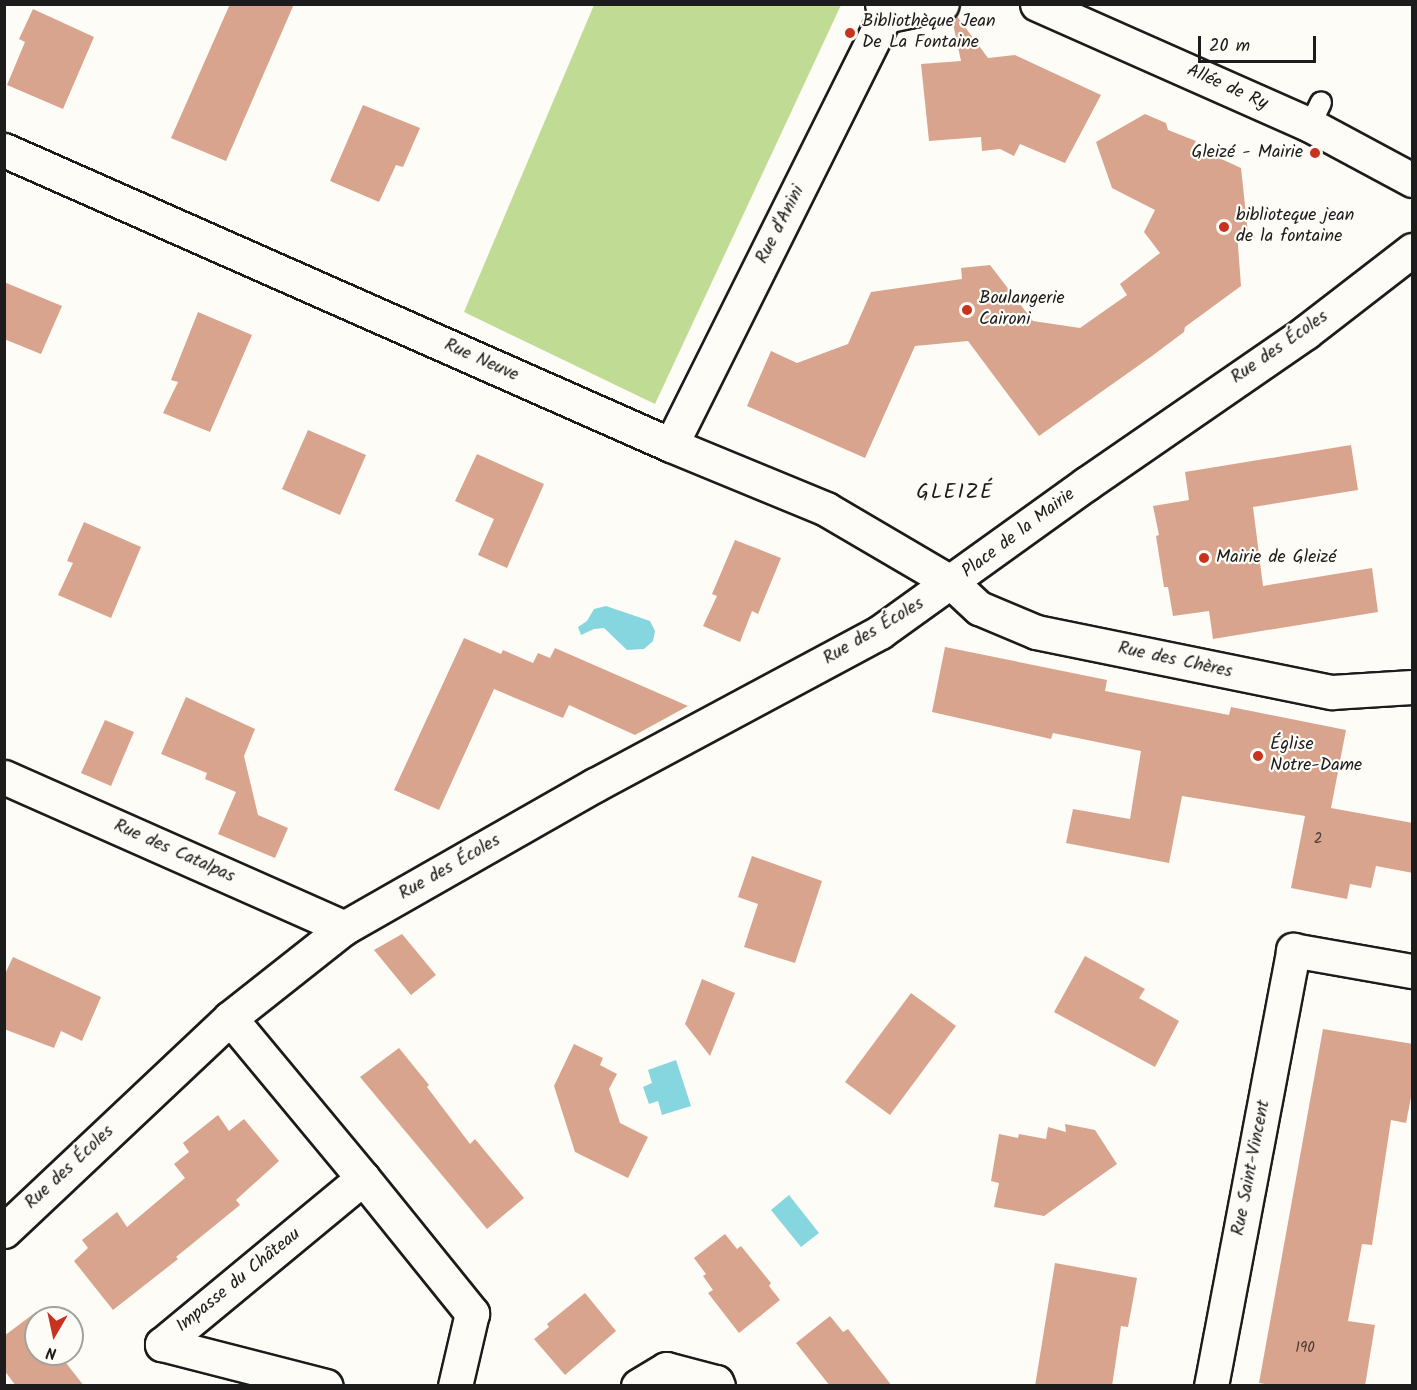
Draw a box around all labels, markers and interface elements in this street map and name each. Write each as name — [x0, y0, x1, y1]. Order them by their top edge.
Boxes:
place label: Bibliothèque Jean De La Fontaine — [862, 12, 996, 54]
scale bar — [1201, 24, 1320, 62]
marker: Bibliothèque Jean De La Fontaine — [843, 26, 857, 40]
text: 20 m — [1209, 32, 1250, 61]
street label: Allée de Ry — [1183, 61, 1271, 115]
place label: Gleizé - Mairie — [1191, 142, 1303, 164]
marker: Gleizé - Mairie — [1308, 146, 1322, 160]
street label: Rue d'Anini — [752, 182, 810, 268]
place label: biblioteque jean de la fontaine — [1236, 206, 1354, 248]
marker: biblioteque jean de la fontaine — [1217, 220, 1231, 234]
place label: Boulangerie Caironi — [979, 289, 1065, 332]
marker: Boulangerie Caironi — [960, 303, 974, 317]
street label: Rue des Écoles — [1227, 307, 1333, 389]
street label: Rue Neuve — [440, 335, 522, 387]
district label: GLEIZÉ — [916, 480, 994, 506]
street label: Place de la Mairie — [958, 485, 1080, 583]
place label: Mairie de Gleizé — [1216, 547, 1336, 569]
marker: Mairie de Gleizé — [1197, 551, 1211, 565]
street label: Rue des Écoles — [820, 594, 928, 670]
street label: Rue des Chères — [1116, 638, 1234, 684]
place label: Église Notre-Dame — [1270, 735, 1362, 777]
marker: Église Notre-Dame — [1251, 749, 1265, 763]
street label: Rue des Catalpas — [110, 816, 238, 888]
street label: Rue des Écoles — [396, 830, 504, 906]
house number: 2 — [1314, 831, 1322, 849]
street label: Rue Saint-Vincent — [1228, 1098, 1276, 1238]
street label: Rue des Écoles — [21, 1121, 119, 1215]
street label: Impasse du Château — [173, 1224, 305, 1338]
north arrow — [24, 1306, 84, 1366]
text: N — [44, 1339, 58, 1365]
house number: 190 — [1295, 1340, 1315, 1358]

